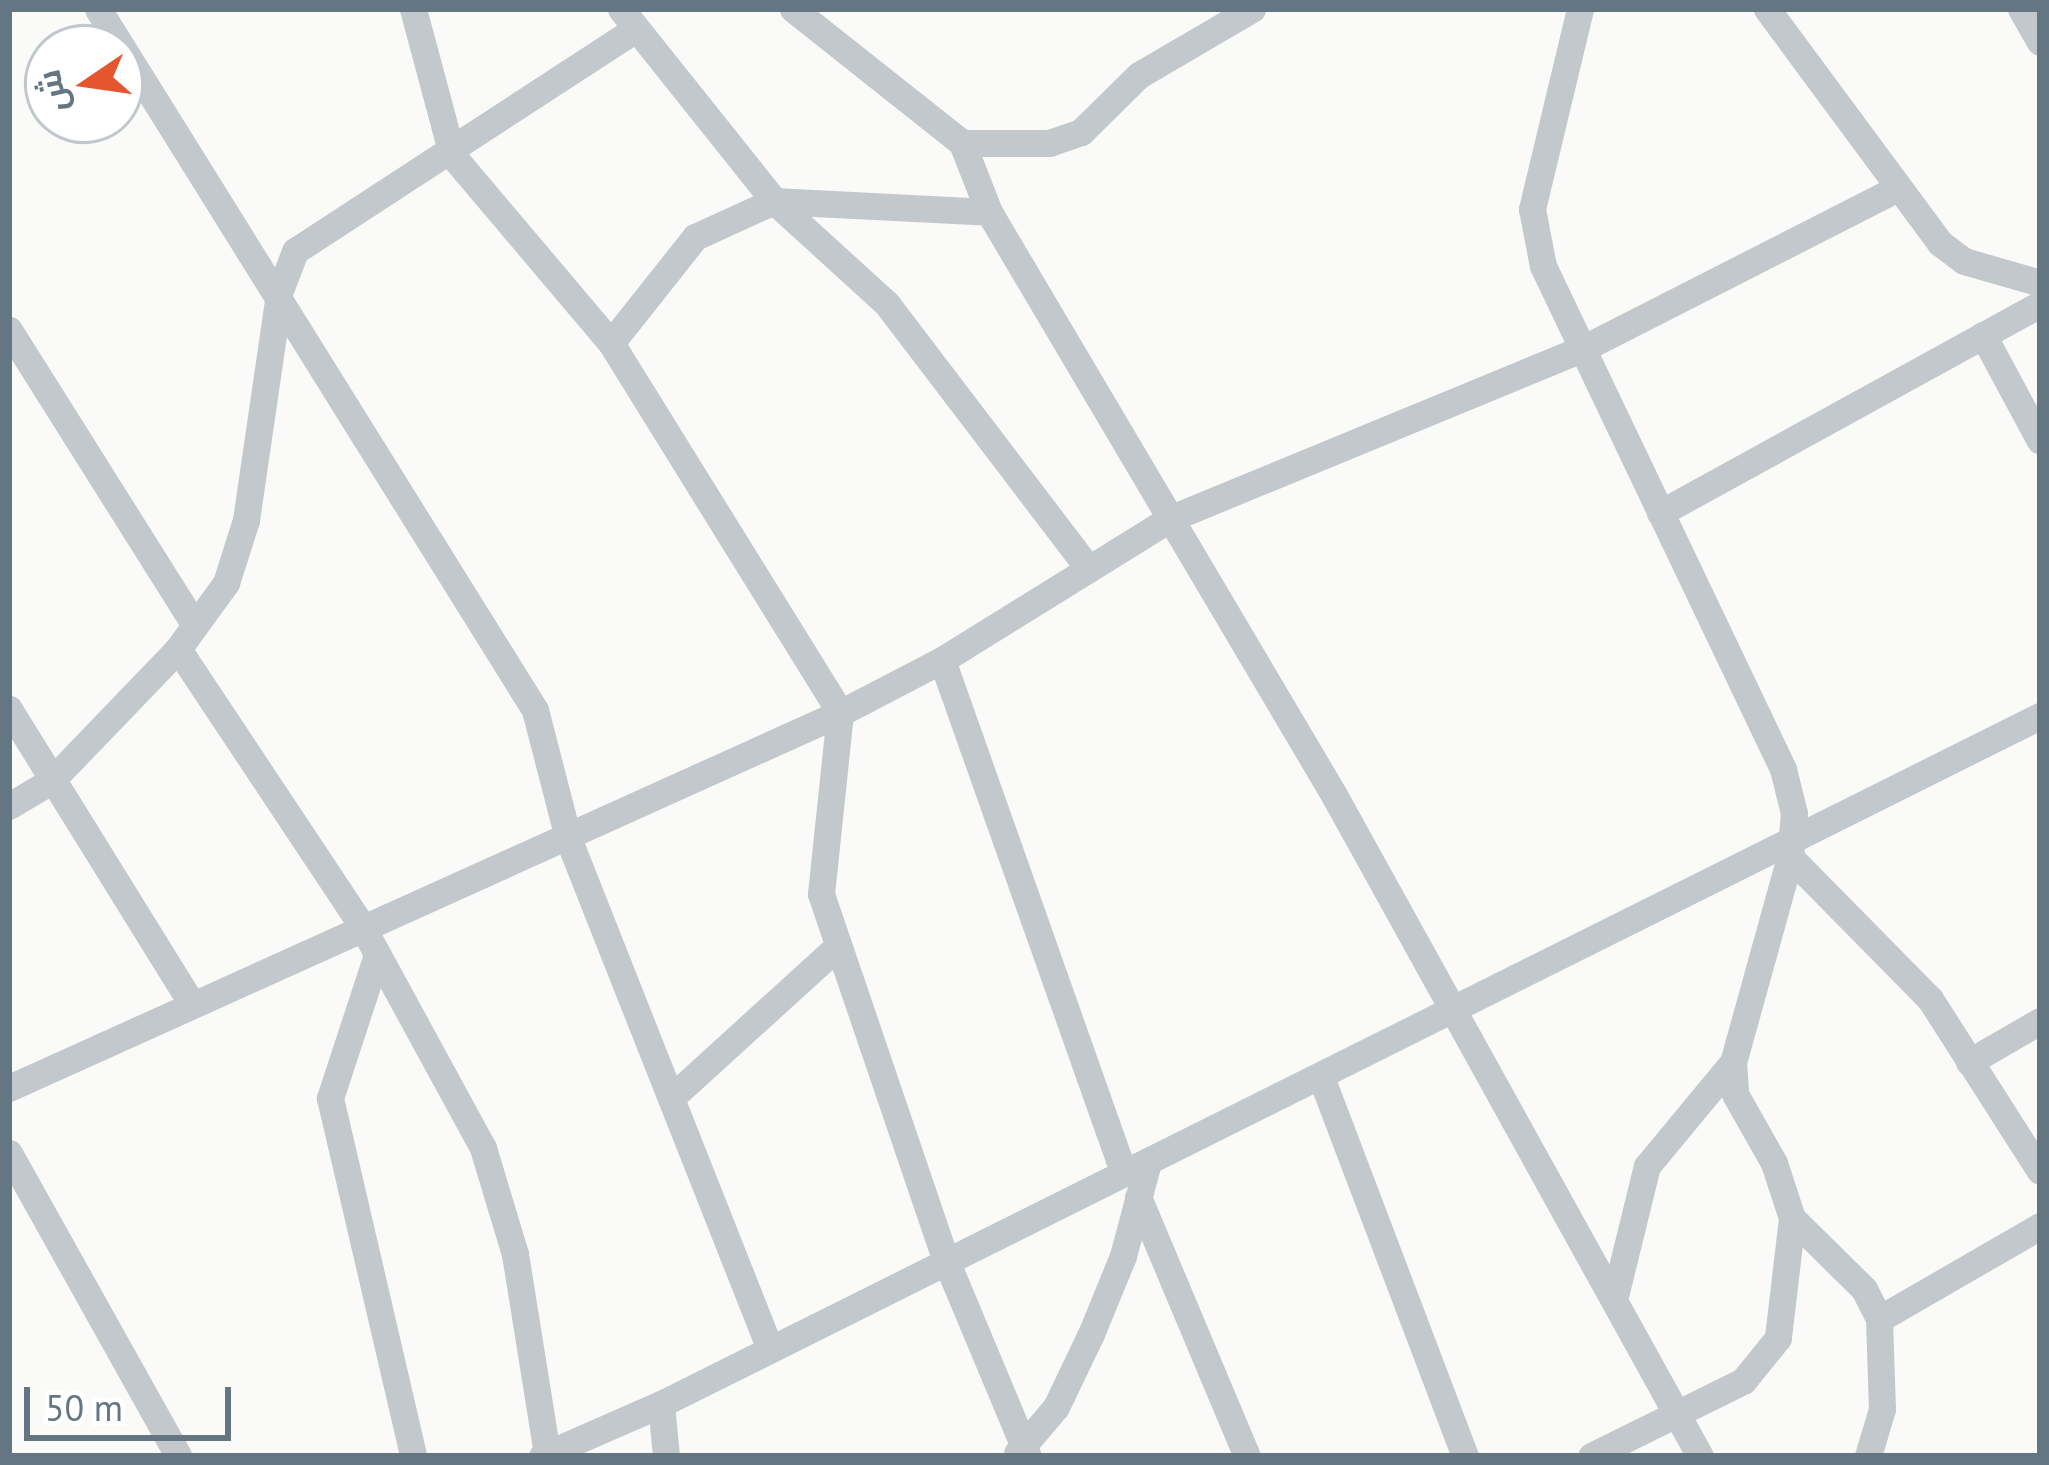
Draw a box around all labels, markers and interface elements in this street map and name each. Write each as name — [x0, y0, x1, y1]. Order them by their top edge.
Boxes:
north arrow — [24, 24, 144, 144]
text: ش — [26, 66, 77, 117]
scale bar — [30, 1363, 237, 1437]
text: 50 m — [45, 1384, 123, 1431]

